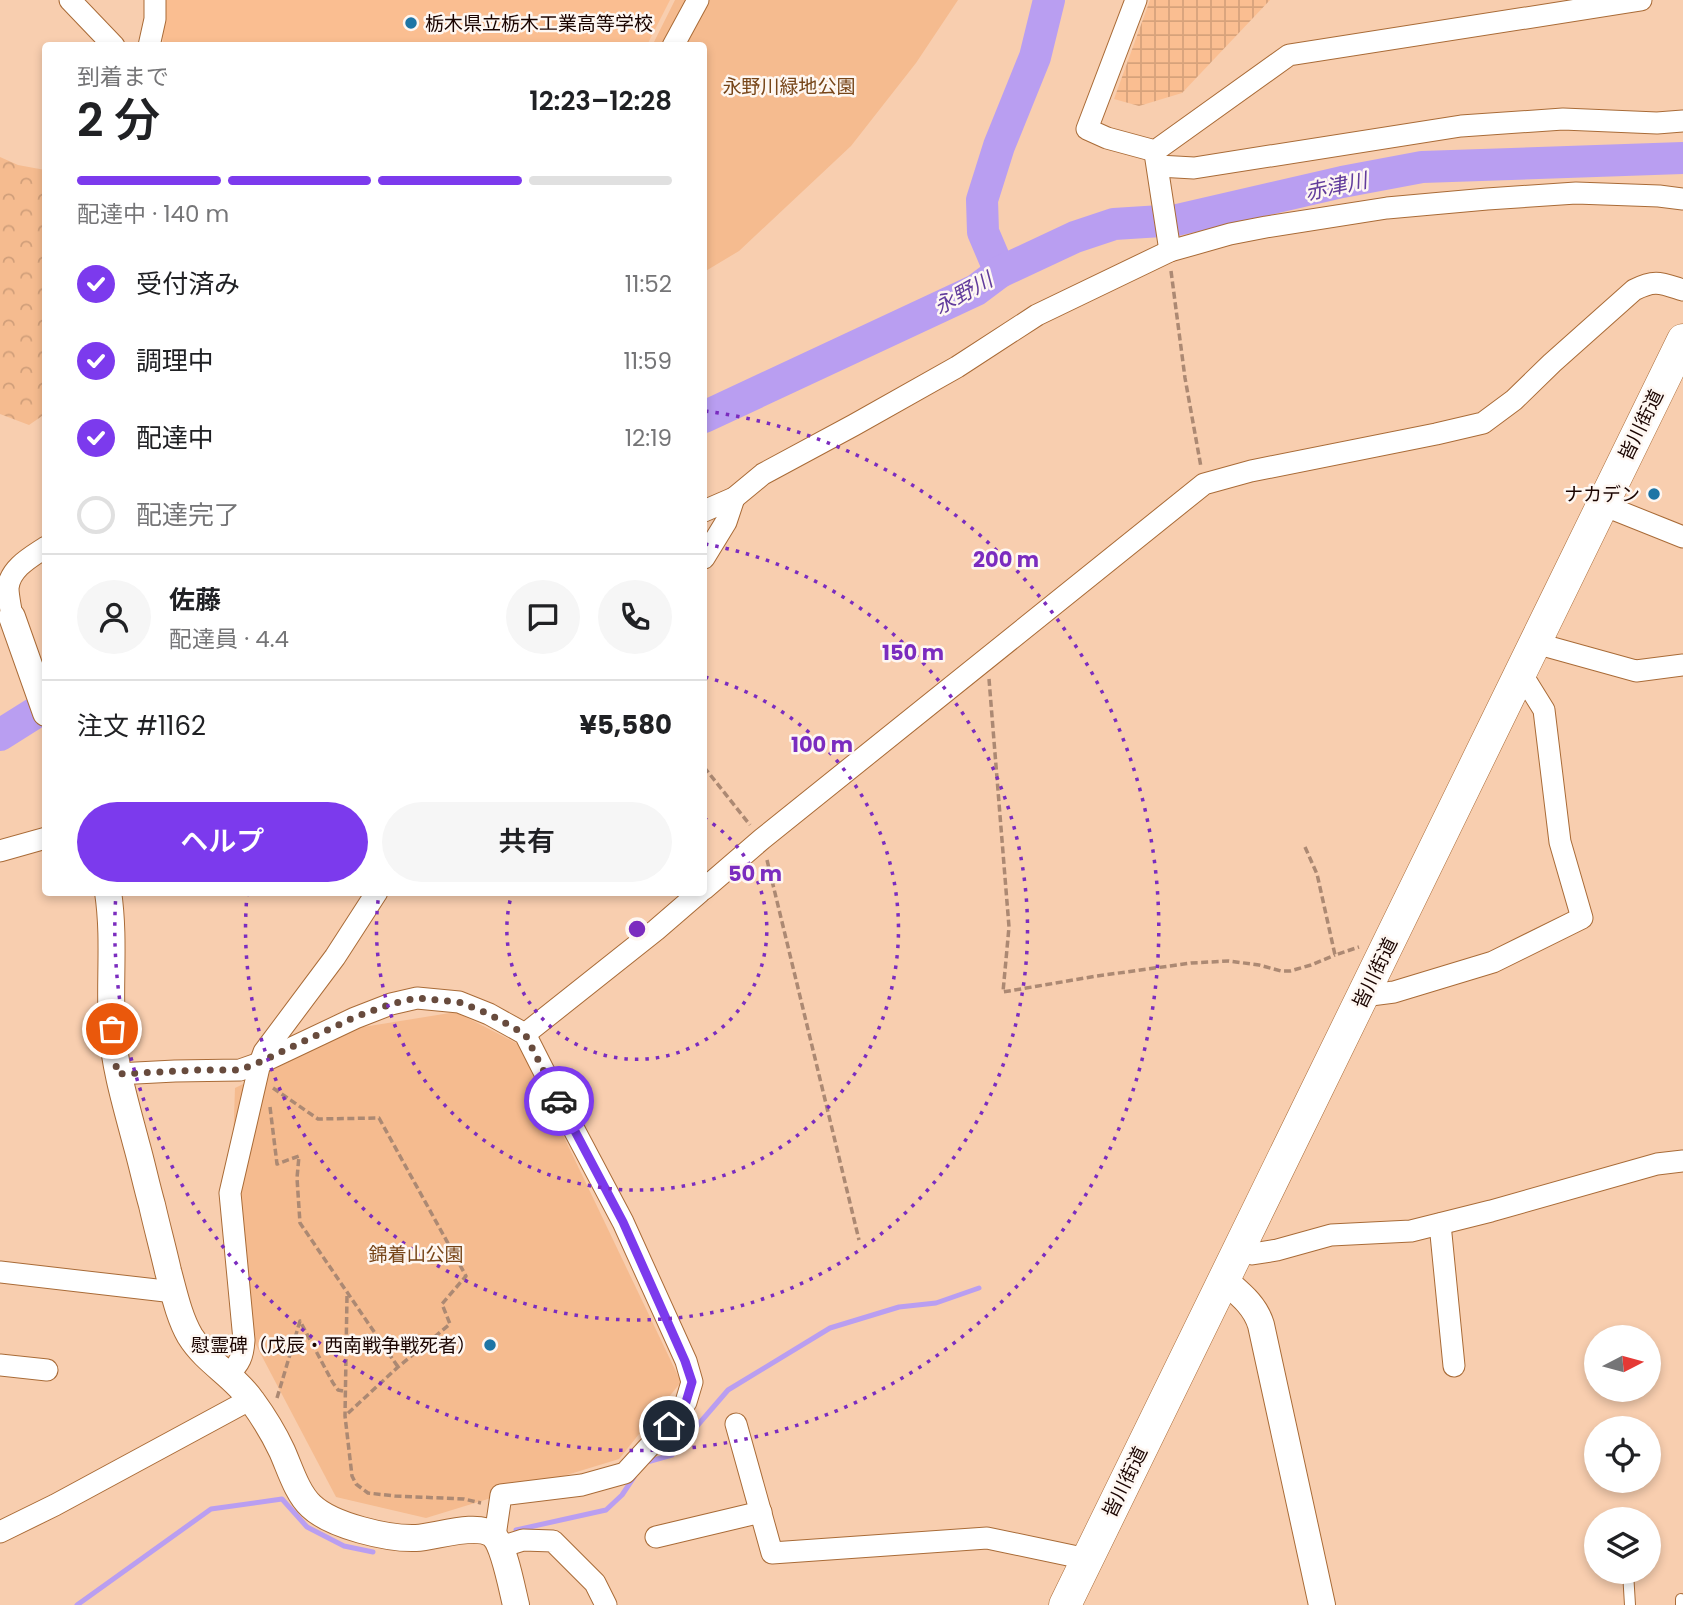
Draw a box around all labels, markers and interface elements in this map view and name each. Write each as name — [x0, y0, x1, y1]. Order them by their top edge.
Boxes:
place label: 栃木県立栃木工業高等学校 — [425, 10, 653, 37]
marker: 栃木県立栃木工業高等学校 — [403, 15, 419, 31]
text: 到着まで — [77, 61, 169, 93]
park label: 永野川緑地公園 — [722, 73, 856, 100]
text: 12:23–12:28 — [529, 83, 672, 119]
text: 2 分 — [77, 88, 160, 152]
water label: 赤津川 — [1302, 165, 1372, 207]
text: 配達中 · 140 m — [77, 198, 229, 230]
water label: 永野川 — [928, 264, 999, 321]
icon: check — [77, 265, 115, 303]
text: 受付済み — [136, 266, 240, 302]
text: 11:52 — [625, 268, 672, 300]
icon: check — [77, 342, 115, 380]
text: 調理中 — [136, 343, 214, 379]
text: 11:59 — [623, 345, 672, 377]
street label: 皆川街道 — [1612, 385, 1670, 465]
icon: check — [77, 419, 115, 457]
text: 配達中 — [136, 420, 214, 456]
text: 12:19 — [625, 422, 672, 454]
place label: ナカデン — [1564, 481, 1640, 508]
marker: ナカデン — [1646, 486, 1662, 502]
text: 配達完了 — [136, 497, 240, 533]
text: 200 m — [973, 545, 1039, 574]
button: person — [77, 580, 151, 654]
button: chat — [506, 580, 580, 654]
button: phone — [598, 580, 672, 654]
text: 佐藤 — [169, 582, 221, 618]
text: 配達員 · 4.4 — [169, 623, 289, 655]
text: 150 m — [882, 638, 944, 667]
text: ¥5,580 — [579, 707, 672, 743]
text: 注文 #1162 — [77, 708, 206, 744]
text: 100 m — [791, 730, 853, 759]
button: ヘルプ — [77, 802, 368, 882]
button: 共有 — [382, 802, 672, 882]
text: 50 m — [728, 859, 782, 888]
centre of rings — [625, 917, 649, 941]
street label: 皆川街道 — [1346, 933, 1404, 1013]
pin — [82, 999, 142, 1059]
icon: bag — [93, 1010, 131, 1048]
courier — [524, 1066, 594, 1136]
icon: car — [540, 1082, 578, 1120]
park label: 錦着山公園 — [368, 1241, 464, 1268]
north arrow — [1584, 1325, 1661, 1402]
map controls — [1584, 1325, 1661, 1584]
place label: 慰霊碑（戊辰・西南戦争戦死者） — [191, 1332, 476, 1359]
marker: 慰霊碑（戊辰・西南戦争戦死者） — [482, 1337, 498, 1353]
pin — [639, 1396, 699, 1456]
icon: home — [650, 1407, 688, 1445]
button: locate — [1584, 1416, 1661, 1493]
street label: 皆川街道 — [1096, 1442, 1154, 1522]
button: layers — [1584, 1507, 1661, 1584]

